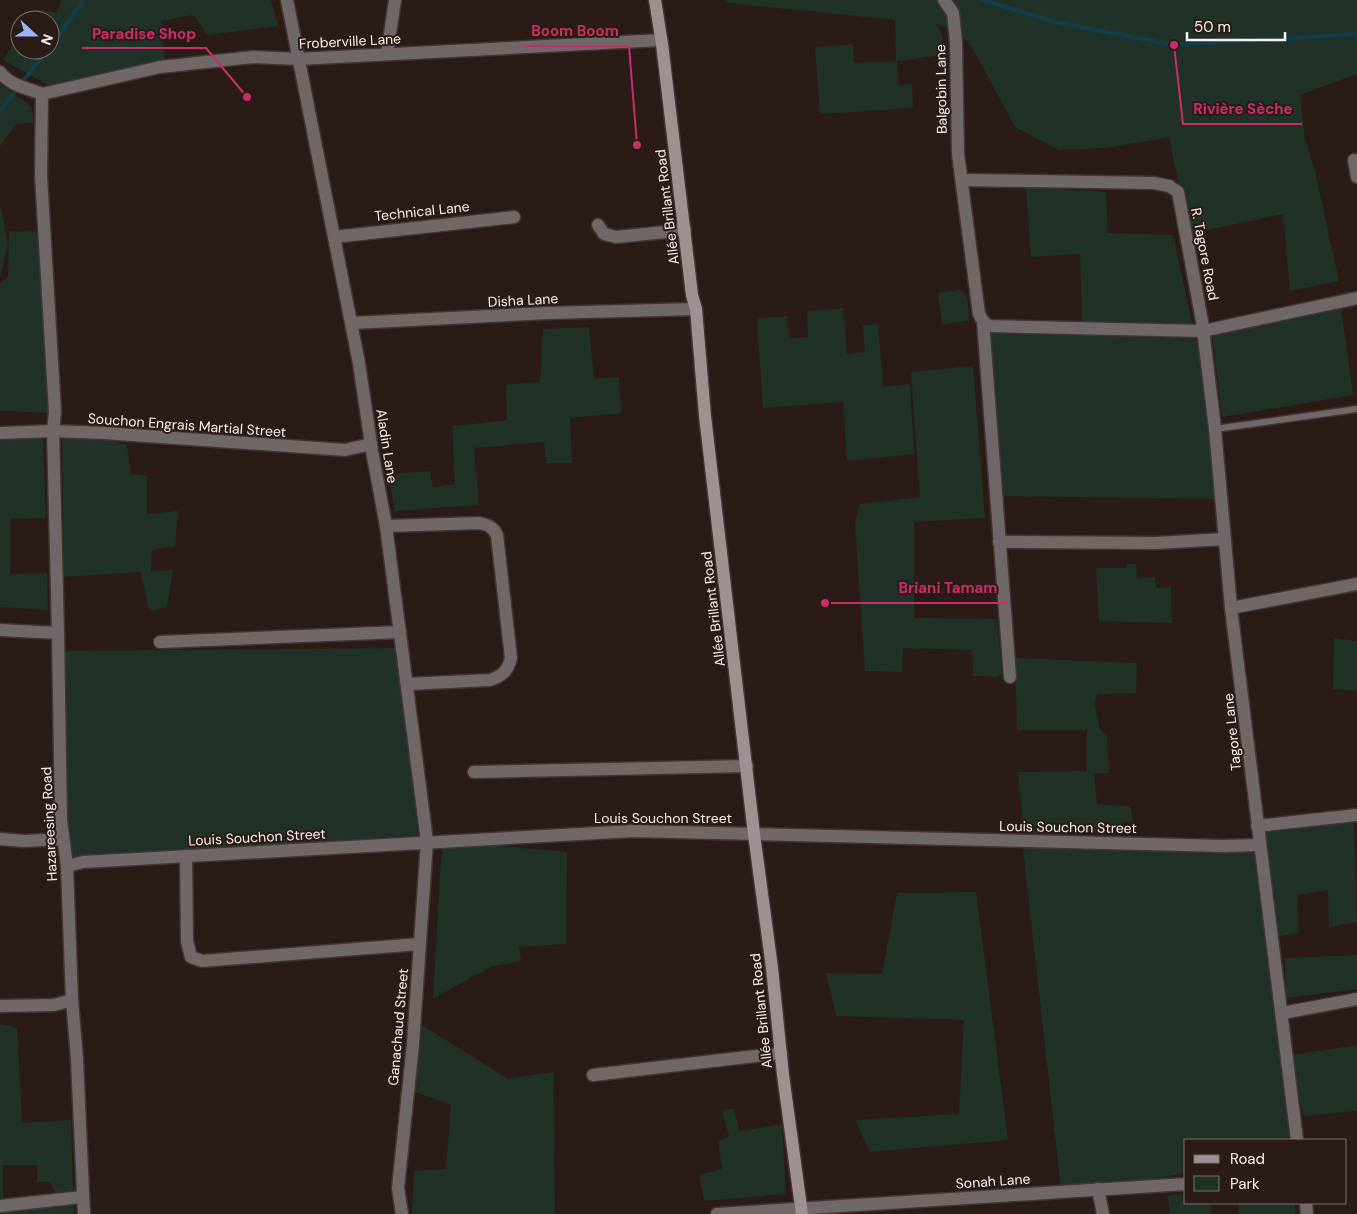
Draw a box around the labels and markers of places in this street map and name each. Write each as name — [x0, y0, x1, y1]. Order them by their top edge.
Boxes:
callout: Boom Boom — [521, 16, 629, 46]
callout: Paradise Shop — [82, 18, 206, 48]
callout: Rivière Sèche — [1183, 94, 1302, 124]
callout: Briani Tamam — [889, 573, 1008, 603]

